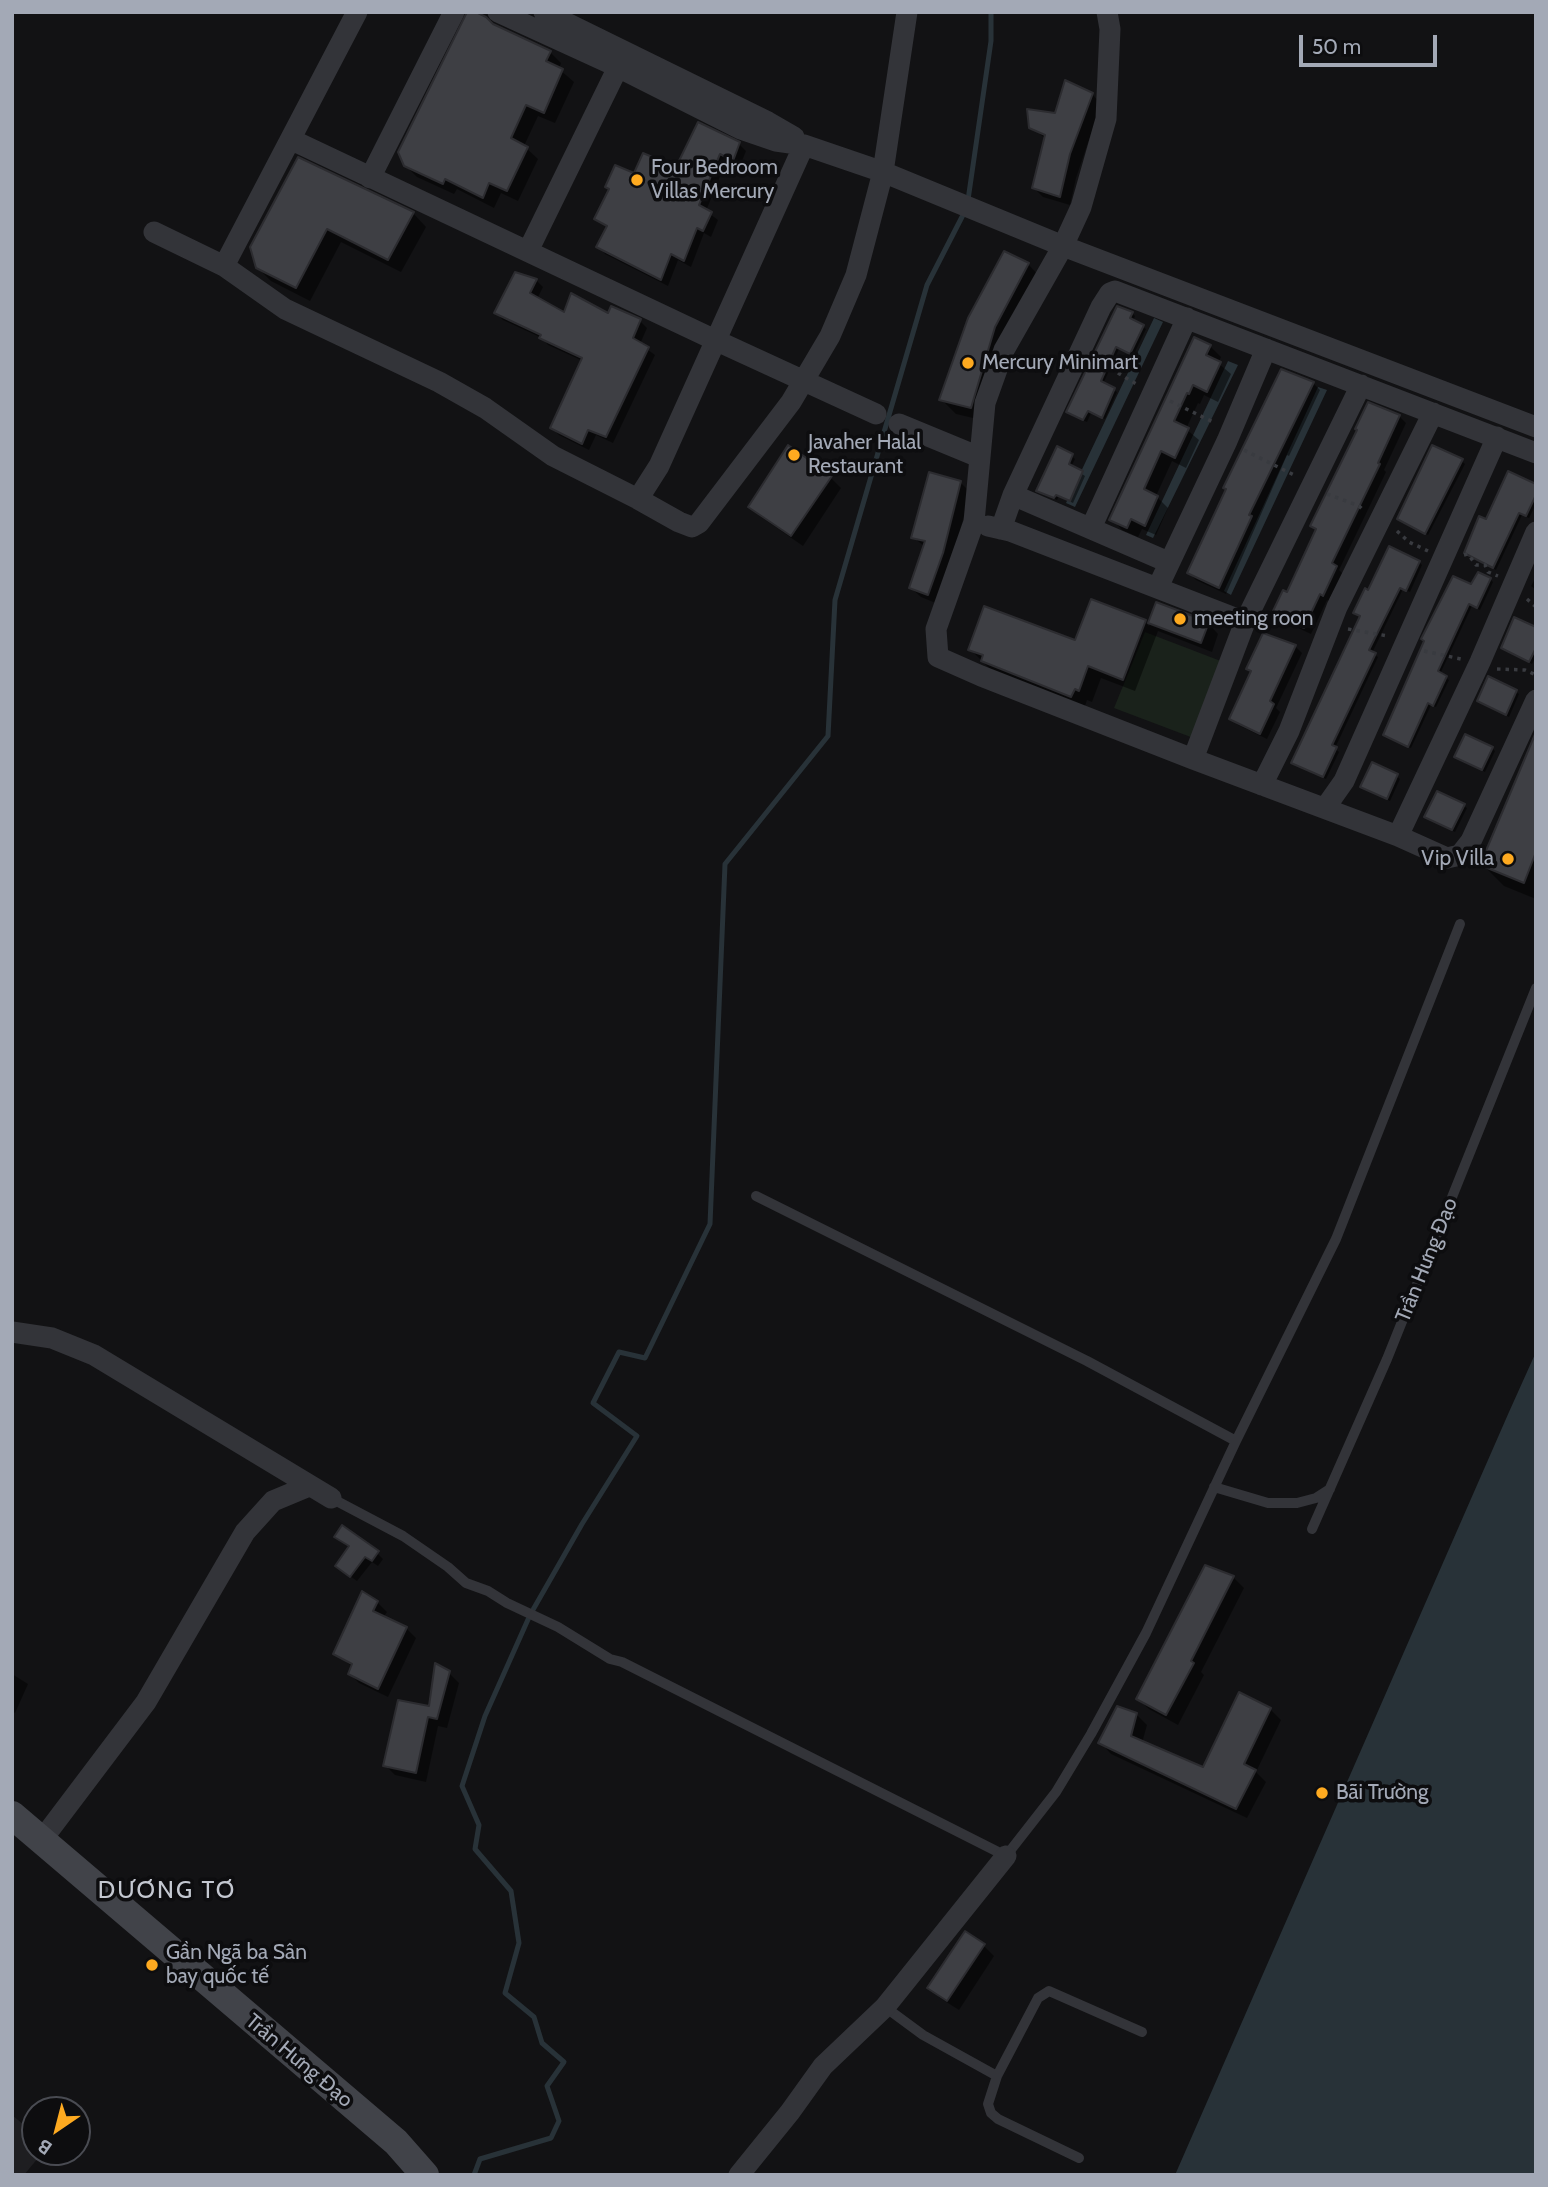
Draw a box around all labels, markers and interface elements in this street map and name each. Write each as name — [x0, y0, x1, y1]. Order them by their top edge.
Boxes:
scale bar — [1303, 21, 1441, 65]
text: 50 m — [1312, 34, 1361, 59]
place label: Four Bedroom Villas Mercury — [651, 155, 778, 205]
marker: Four Bedroom Villas Mercury — [629, 172, 645, 188]
place label: Mercury Minimart — [982, 350, 1138, 376]
marker: Mercury Minimart — [960, 355, 976, 371]
place label: Javaher Halal Restaurant — [808, 430, 921, 480]
marker: Javaher Halal Restaurant — [786, 447, 802, 463]
place label: meeting roon — [1194, 606, 1314, 632]
marker: meeting roon — [1172, 611, 1188, 627]
place label: Vip Villa — [1421, 846, 1494, 872]
marker: Vip Villa — [1500, 851, 1516, 867]
street label: Trần Hưng Đạo — [1391, 1194, 1463, 1326]
place label: Bãi Trường — [1336, 1780, 1429, 1806]
marker: Bãi Trường — [1314, 1785, 1330, 1801]
district label: DƯƠNG TƠ — [99, 1877, 235, 1905]
place label: Gần Ngã ba Sân bay quốc tế — [166, 1940, 307, 1990]
marker: Gần Ngã ba Sân bay quốc tế — [144, 1957, 160, 1973]
street label: Trần Hưng Đạo — [240, 2009, 358, 2113]
north arrow — [21, 2096, 91, 2166]
text: B — [33, 2134, 56, 2160]

